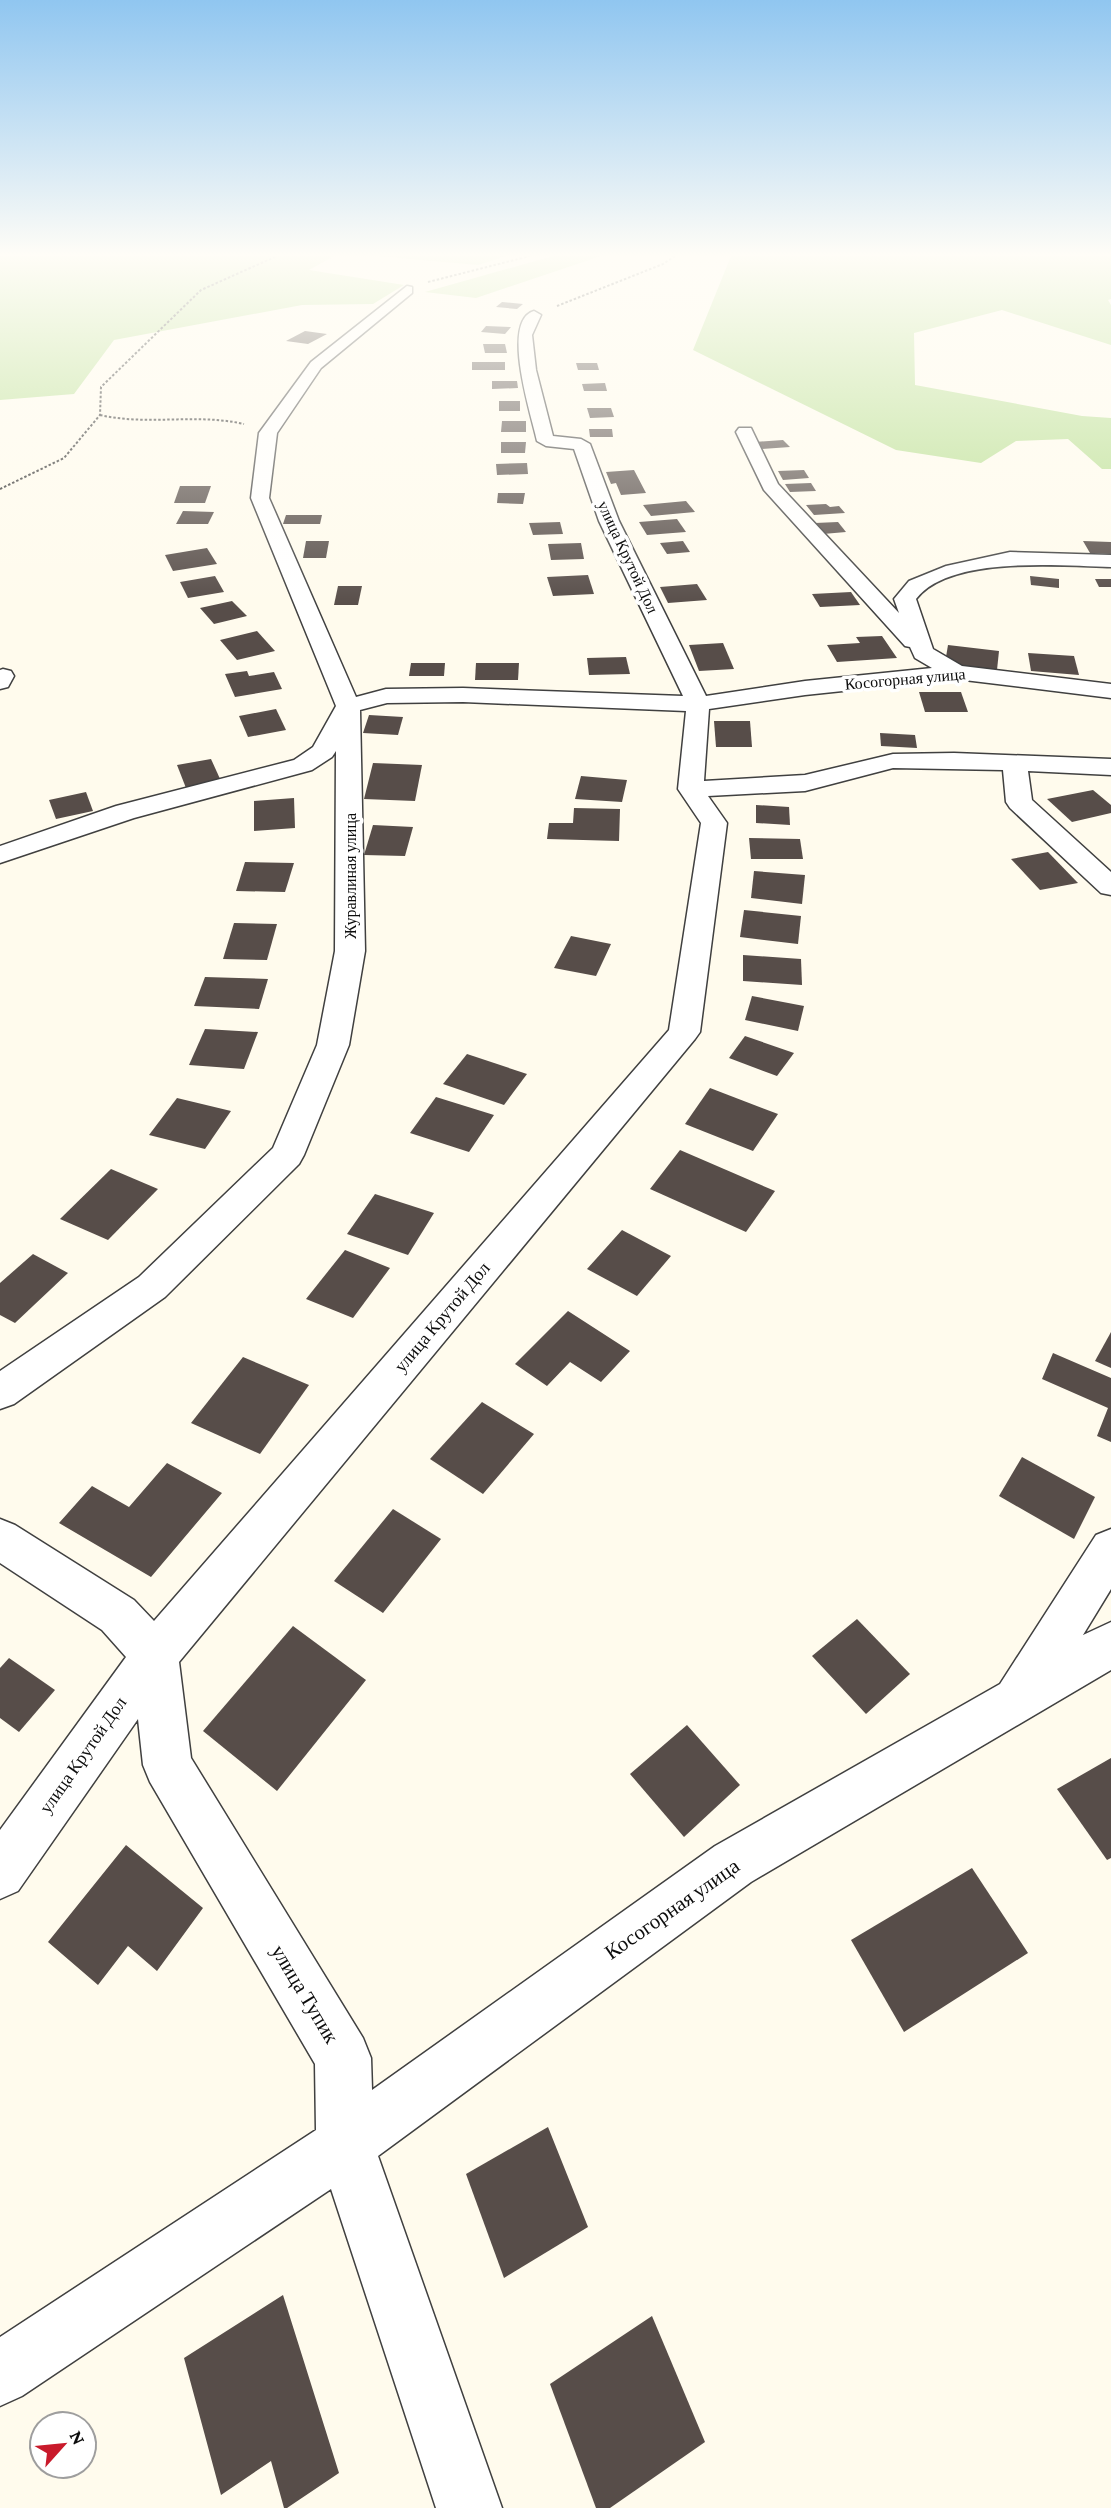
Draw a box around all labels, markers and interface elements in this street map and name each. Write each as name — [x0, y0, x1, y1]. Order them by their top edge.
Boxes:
street label: улица Крутой Дол — [594, 498, 661, 616]
street label: Косогорная улица — [844, 665, 966, 694]
street label: Журавлиная улица — [342, 813, 360, 939]
street label: улица Крутой Дол — [390, 1258, 494, 1376]
street label: улица Крутой Дол — [35, 1693, 131, 1817]
street label: Косогорная улица — [600, 1853, 745, 1964]
street label: улица Тупик — [266, 1940, 344, 2048]
north arrow — [28, 2410, 98, 2480]
text: N — [65, 2427, 90, 2448]

